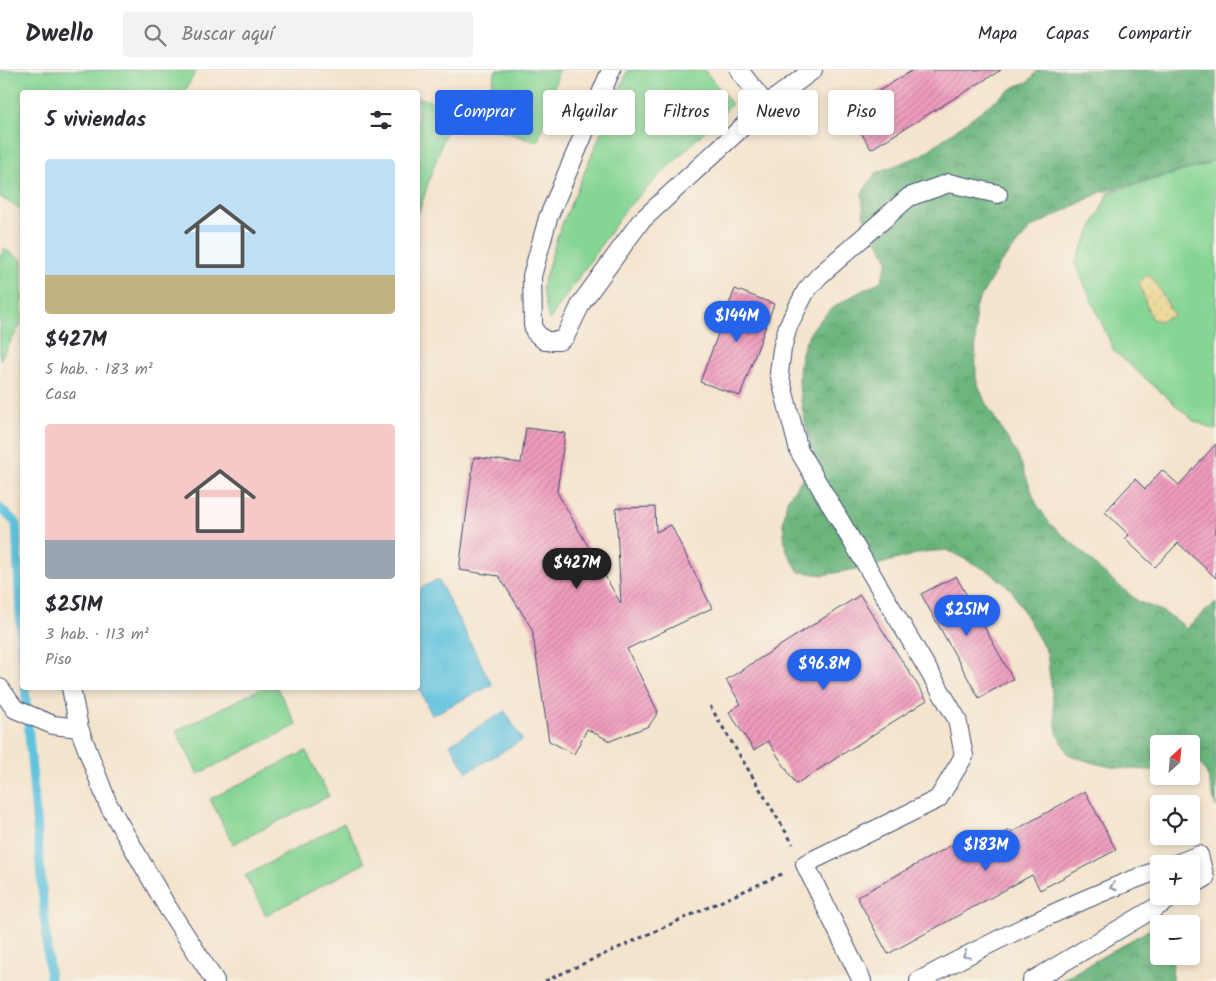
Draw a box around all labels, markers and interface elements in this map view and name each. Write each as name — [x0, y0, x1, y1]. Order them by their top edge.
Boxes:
search box — [123, 12, 473, 57]
text: Dwello — [25, 15, 93, 54]
text: Buscar aquí — [181, 20, 274, 50]
text: Mapa — [978, 20, 1018, 49]
text: Capas — [1046, 20, 1090, 49]
text: Compartir — [1118, 20, 1191, 49]
icon: search — [141, 21, 169, 49]
chip: Comprar — [435, 90, 533, 135]
chip: Alquilar — [543, 90, 635, 135]
chip: Filtros — [645, 90, 728, 135]
chip: Nuevo — [738, 90, 818, 135]
chip: Piso — [828, 90, 894, 135]
text: 5 viviendas — [45, 104, 146, 137]
icon: filters — [367, 106, 395, 134]
icon: home — [175, 191, 265, 281]
pin: $144M — [702, 300, 772, 343]
text: $144M — [715, 304, 759, 329]
text: $427M — [45, 324, 107, 357]
text: 5 hab. · 183 m² — [45, 357, 153, 382]
text: Casa — [45, 382, 76, 407]
icon: home — [175, 456, 265, 546]
pin: $427M — [542, 548, 612, 590]
text: $427M — [553, 551, 601, 576]
text: $251M — [45, 589, 103, 622]
pin: $251M — [932, 594, 1002, 637]
text: $251M — [945, 598, 989, 623]
text: 3 hab. · 113 m² — [45, 622, 149, 647]
text: Piso — [45, 647, 72, 672]
pin: $96.8M — [783, 648, 865, 691]
text: $96.8M — [798, 652, 850, 677]
north arrow — [1150, 735, 1200, 785]
map controls — [1150, 735, 1200, 965]
button: locate — [1150, 795, 1200, 845]
pin: $183M — [951, 830, 1021, 872]
text: $183M — [964, 833, 1008, 858]
button: + — [1150, 855, 1200, 905]
one-way arrow — [1109, 881, 1118, 891]
button: − — [1150, 915, 1200, 965]
one-way arrow — [962, 949, 971, 959]

